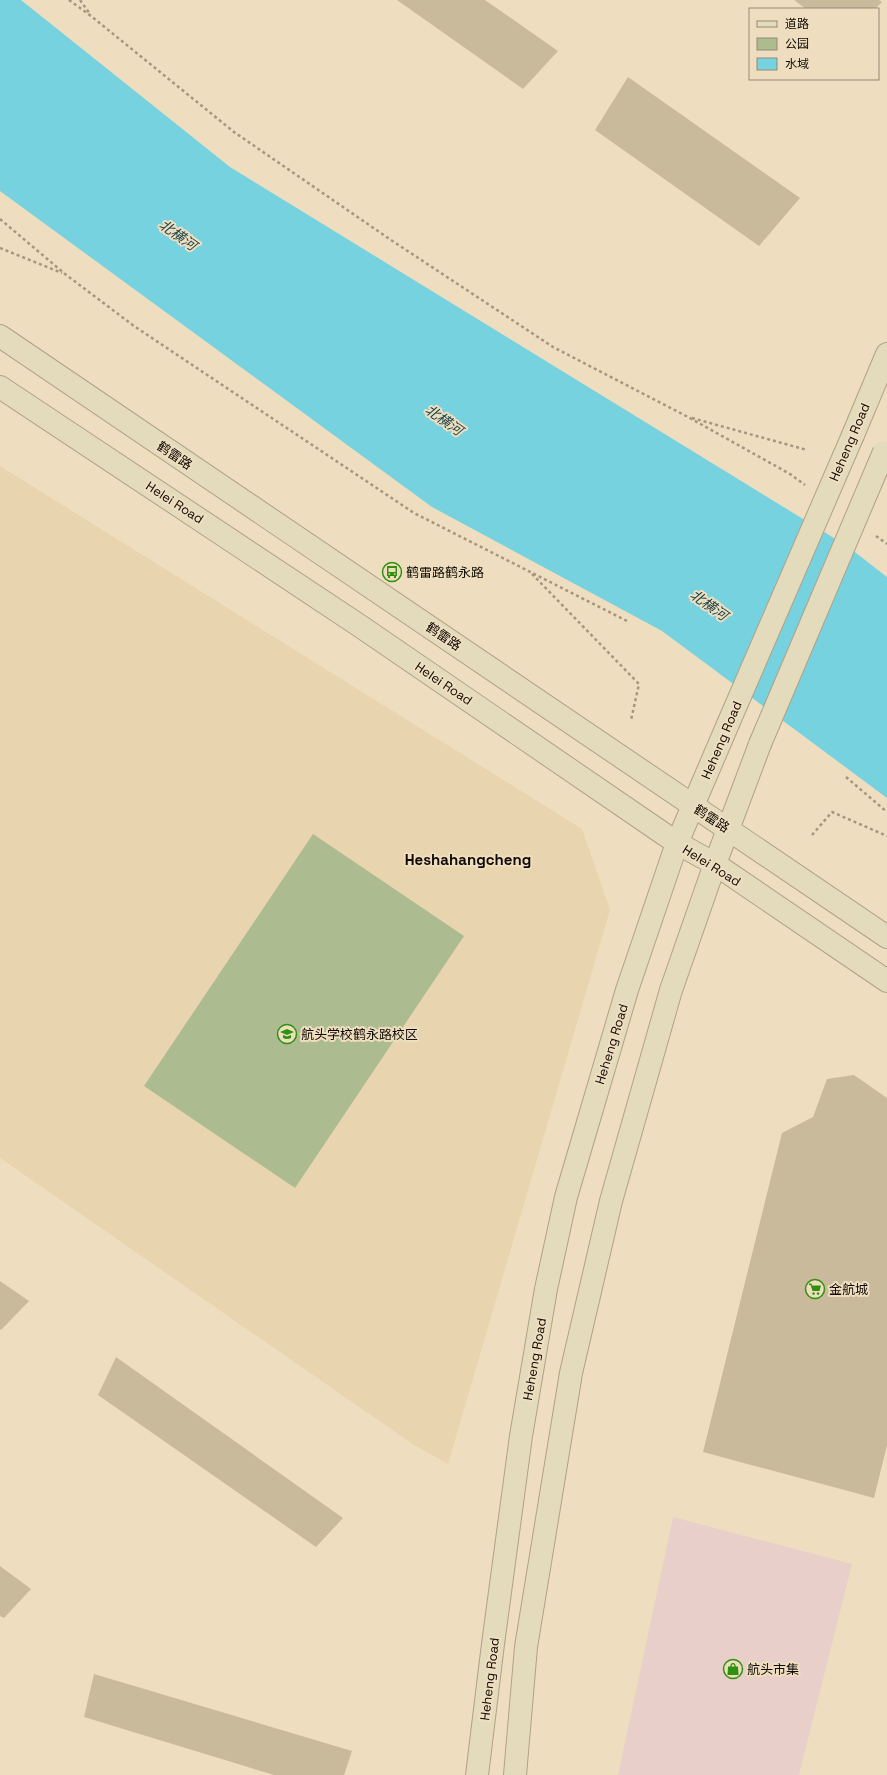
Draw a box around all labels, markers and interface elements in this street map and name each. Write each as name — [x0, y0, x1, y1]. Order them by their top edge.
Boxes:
legend — [749, 8, 879, 80]
text: 道路 — [785, 16, 809, 32]
text: 公园 — [785, 36, 809, 52]
text: 水域 — [785, 56, 809, 72]
water label: 北横河 — [156, 216, 203, 256]
street label: Heheng Road — [825, 400, 874, 484]
water label: 北横河 — [422, 401, 469, 441]
street label: 鹤雷路 — [154, 437, 196, 473]
street label: Helei Road — [143, 477, 207, 527]
bus stop icon: 鹤雷路鹤永路 — [381, 561, 403, 583]
place label: 鹤雷路鹤永路 — [406, 564, 484, 581]
water label: 北横河 — [687, 586, 734, 626]
street label: 鹤雷路 — [423, 618, 465, 654]
street label: Helei Road — [412, 658, 476, 709]
street label: Heheng Road — [697, 698, 746, 782]
street label: 鹤雷路 — [691, 801, 733, 836]
street label: Helei Road — [679, 841, 744, 890]
district label: Heshahangcheng — [405, 850, 531, 869]
street label: Heheng Road — [591, 1002, 632, 1087]
school or university icon: 航头学校鹤永路校区 — [276, 1023, 298, 1045]
place label: 航头学校鹤永路校区 — [301, 1026, 418, 1043]
supermarket icon: 金航城 — [804, 1278, 826, 1300]
place label: 金航城 — [829, 1281, 868, 1298]
street label: Heheng Road — [519, 1317, 550, 1402]
street label: Heheng Road — [476, 1637, 503, 1722]
shop icon: 航头市集 — [722, 1658, 744, 1680]
place label: 航头市集 — [747, 1661, 799, 1678]

